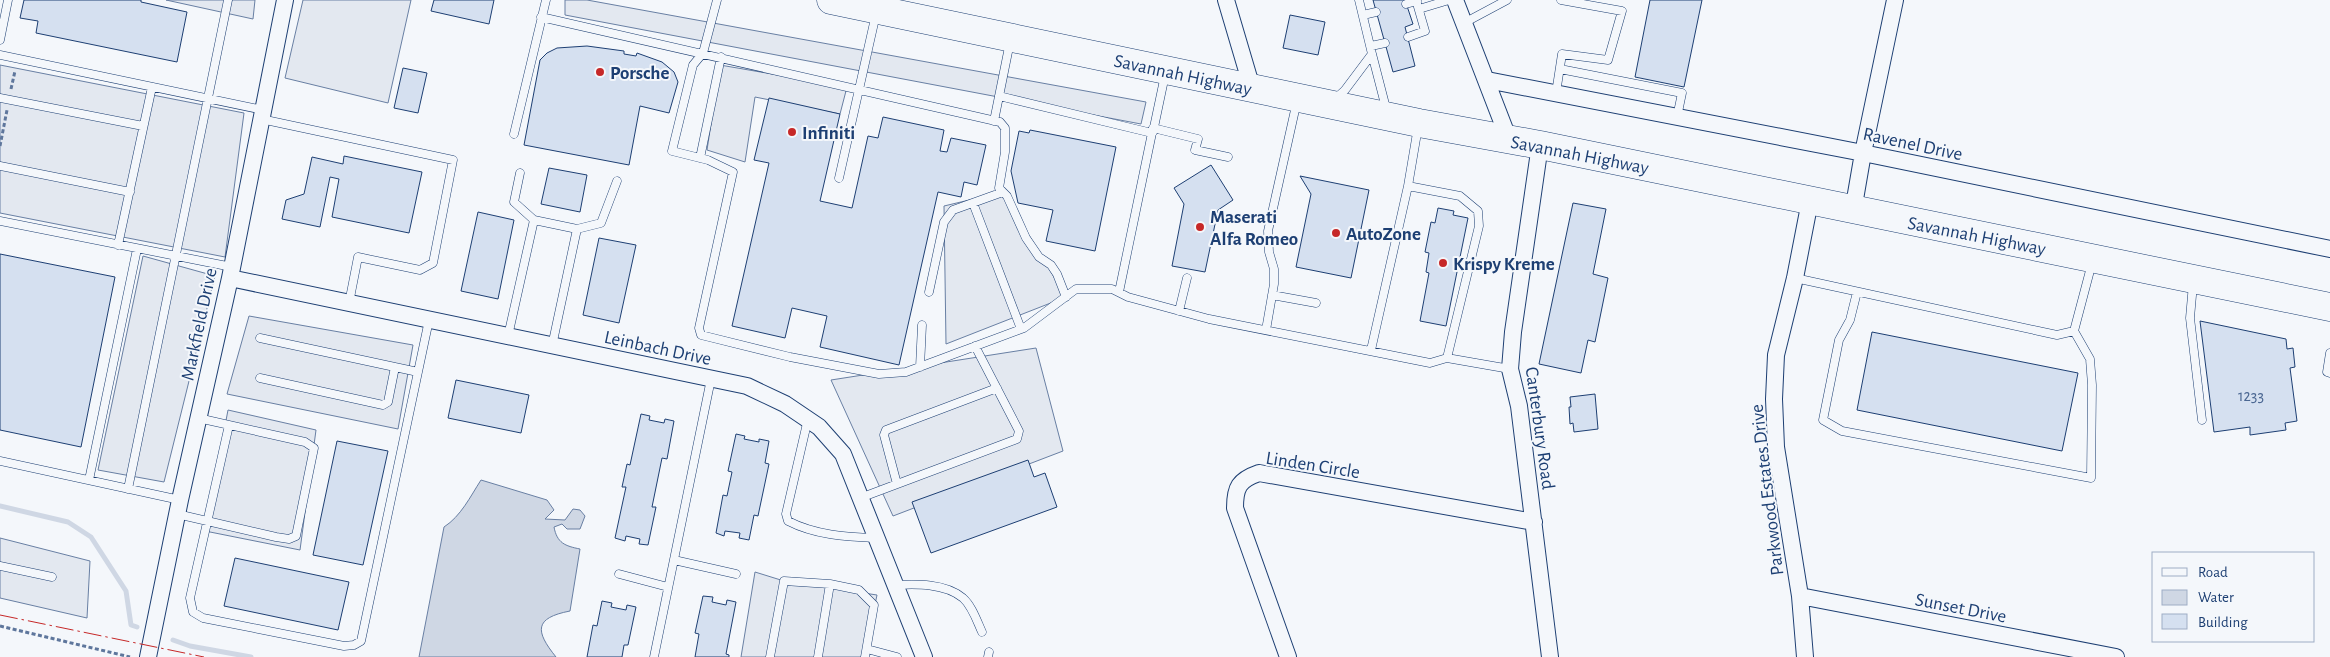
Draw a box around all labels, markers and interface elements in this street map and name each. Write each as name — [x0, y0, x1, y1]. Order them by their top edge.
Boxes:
street label: Savannah Highway — [1112, 52, 1253, 99]
place label: Porsche — [610, 64, 669, 83]
marker: Porsche — [594, 66, 606, 78]
place label: Infiniti — [802, 124, 855, 143]
street label: Ravenel Drive — [1861, 125, 1964, 164]
marker: Infiniti — [786, 126, 798, 138]
street label: Savannah Highway — [1509, 133, 1650, 178]
place label: Maserati Alfa Romeo — [1210, 208, 1298, 249]
street label: Savannah Highway — [1906, 214, 2047, 259]
marker: Maserati Alfa Romeo — [1194, 221, 1206, 233]
place label: AutoZone — [1346, 225, 1421, 244]
marker: AutoZone — [1330, 227, 1342, 239]
place label: Krispy Kreme — [1453, 255, 1555, 274]
marker: Krispy Kreme — [1437, 257, 1449, 269]
street label: Markfield Drive — [178, 266, 221, 382]
street label: Leinbach Drive — [602, 328, 713, 369]
street label: Canterbury Road — [1522, 366, 1558, 491]
house number: 1233 — [2238, 388, 2264, 404]
street label: Parkwood Estates Drive — [1748, 403, 1787, 576]
street label: Linden Circle — [1264, 449, 1361, 482]
legend — [2152, 552, 2315, 642]
text: Road — [2198, 565, 2228, 580]
street label: Sunset Drive — [1913, 590, 2008, 627]
text: Water — [2198, 590, 2234, 605]
text: Building — [2198, 615, 2248, 630]

